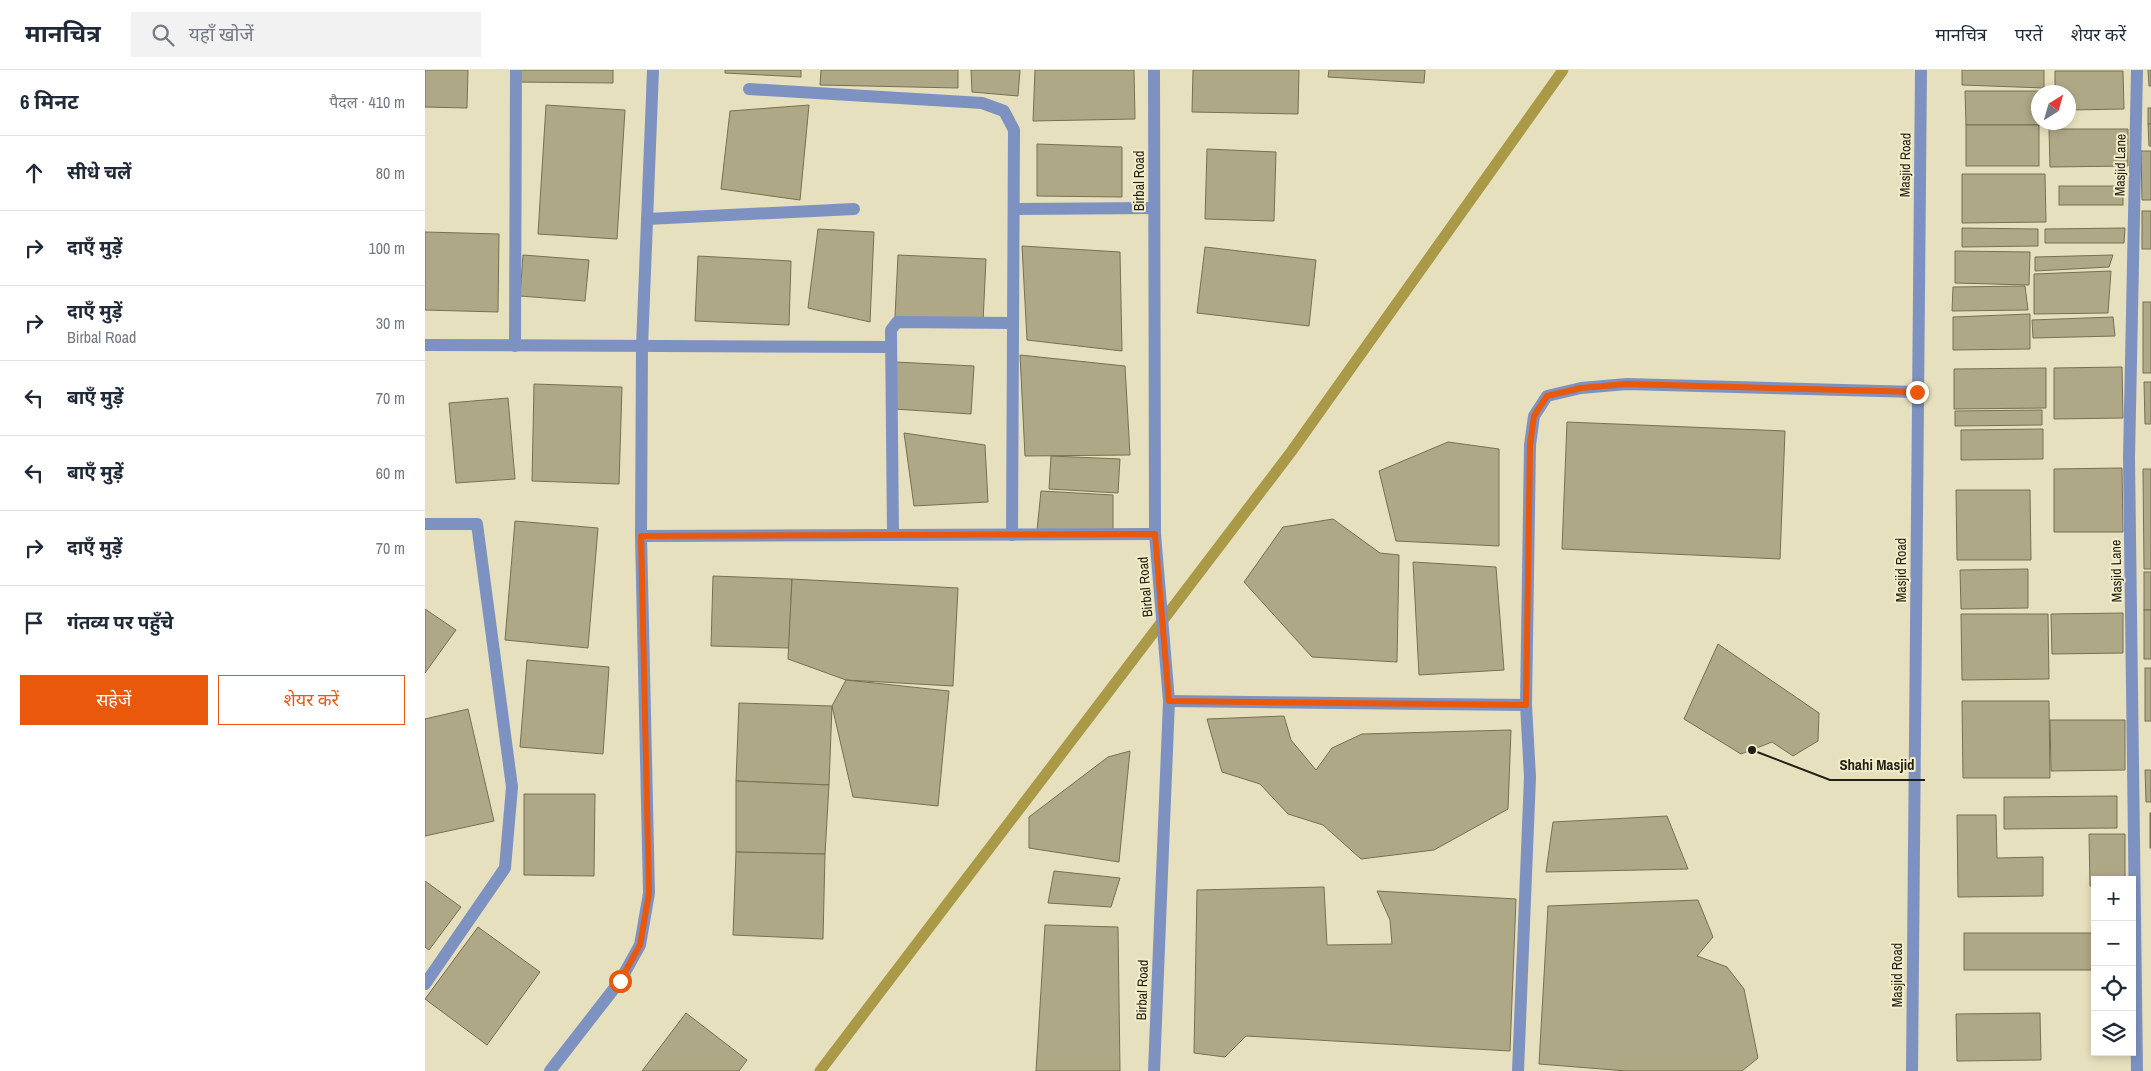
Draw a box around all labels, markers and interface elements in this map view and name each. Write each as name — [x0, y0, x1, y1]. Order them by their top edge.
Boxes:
search box — [131, 12, 481, 57]
text: मानचित्र — [25, 17, 101, 49]
icon: search — [149, 21, 177, 49]
text: यहाँ खोजें — [189, 21, 254, 47]
text: मानचित्र — [1935, 22, 1987, 47]
text: परतें — [2015, 22, 2043, 47]
text: शेयर करें — [2071, 22, 2126, 47]
north arrow — [2031, 85, 2076, 130]
text: 6 मिनट — [20, 87, 78, 116]
text: पैदल · 410 m — [329, 91, 405, 113]
street label: Masjid Road — [1895, 133, 1915, 197]
street label: Masjid Lane — [2110, 134, 2130, 196]
street label: Birbal Road — [1130, 151, 1148, 211]
icon: ahead — [20, 159, 48, 187]
text: सीधे चलें — [67, 159, 131, 185]
text: 80 m — [376, 162, 405, 184]
icon: right — [20, 234, 48, 262]
text: दाएँ मुड़ें — [67, 234, 122, 260]
text: 100 m — [369, 237, 405, 259]
text: दाएँ मुड़ें — [67, 298, 122, 324]
icon: right — [20, 309, 48, 337]
text: 30 m — [376, 312, 405, 334]
text: Birbal Road — [67, 326, 136, 348]
route end — [1906, 381, 1929, 404]
icon: left — [20, 384, 48, 412]
text: बाएँ मुड़ें — [67, 384, 123, 410]
text: 70 m — [376, 387, 405, 409]
icon: left — [20, 459, 48, 487]
text: बाएँ मुड़ें — [67, 459, 123, 485]
text: 60 m — [376, 462, 405, 484]
icon: right — [20, 534, 48, 562]
text: दाएँ मुड़ें — [67, 534, 122, 560]
text: 70 m — [376, 537, 405, 559]
street label: Masjid Road — [1892, 538, 1910, 602]
street label: Masjid Lane — [2106, 540, 2126, 602]
street label: Birbal Road — [1133, 556, 1157, 618]
icon: arrive — [20, 609, 48, 637]
text: गंतव्य पर पहुँचे — [67, 609, 173, 635]
button: सहेजें — [20, 675, 208, 725]
button: शेयर करें — [218, 675, 405, 725]
callout: Shahi Masjid — [1830, 750, 1925, 780]
text: Shahi Masjid — [1839, 754, 1915, 775]
map controls — [2091, 876, 2136, 1056]
button: + — [2091, 876, 2136, 921]
button: − — [2091, 921, 2136, 966]
street label: Masjid Road — [1888, 943, 1906, 1007]
street label: Birbal Road — [1132, 959, 1152, 1021]
button: locate — [2091, 966, 2136, 1011]
route start — [609, 970, 632, 993]
button: layers — [2091, 1011, 2136, 1056]

